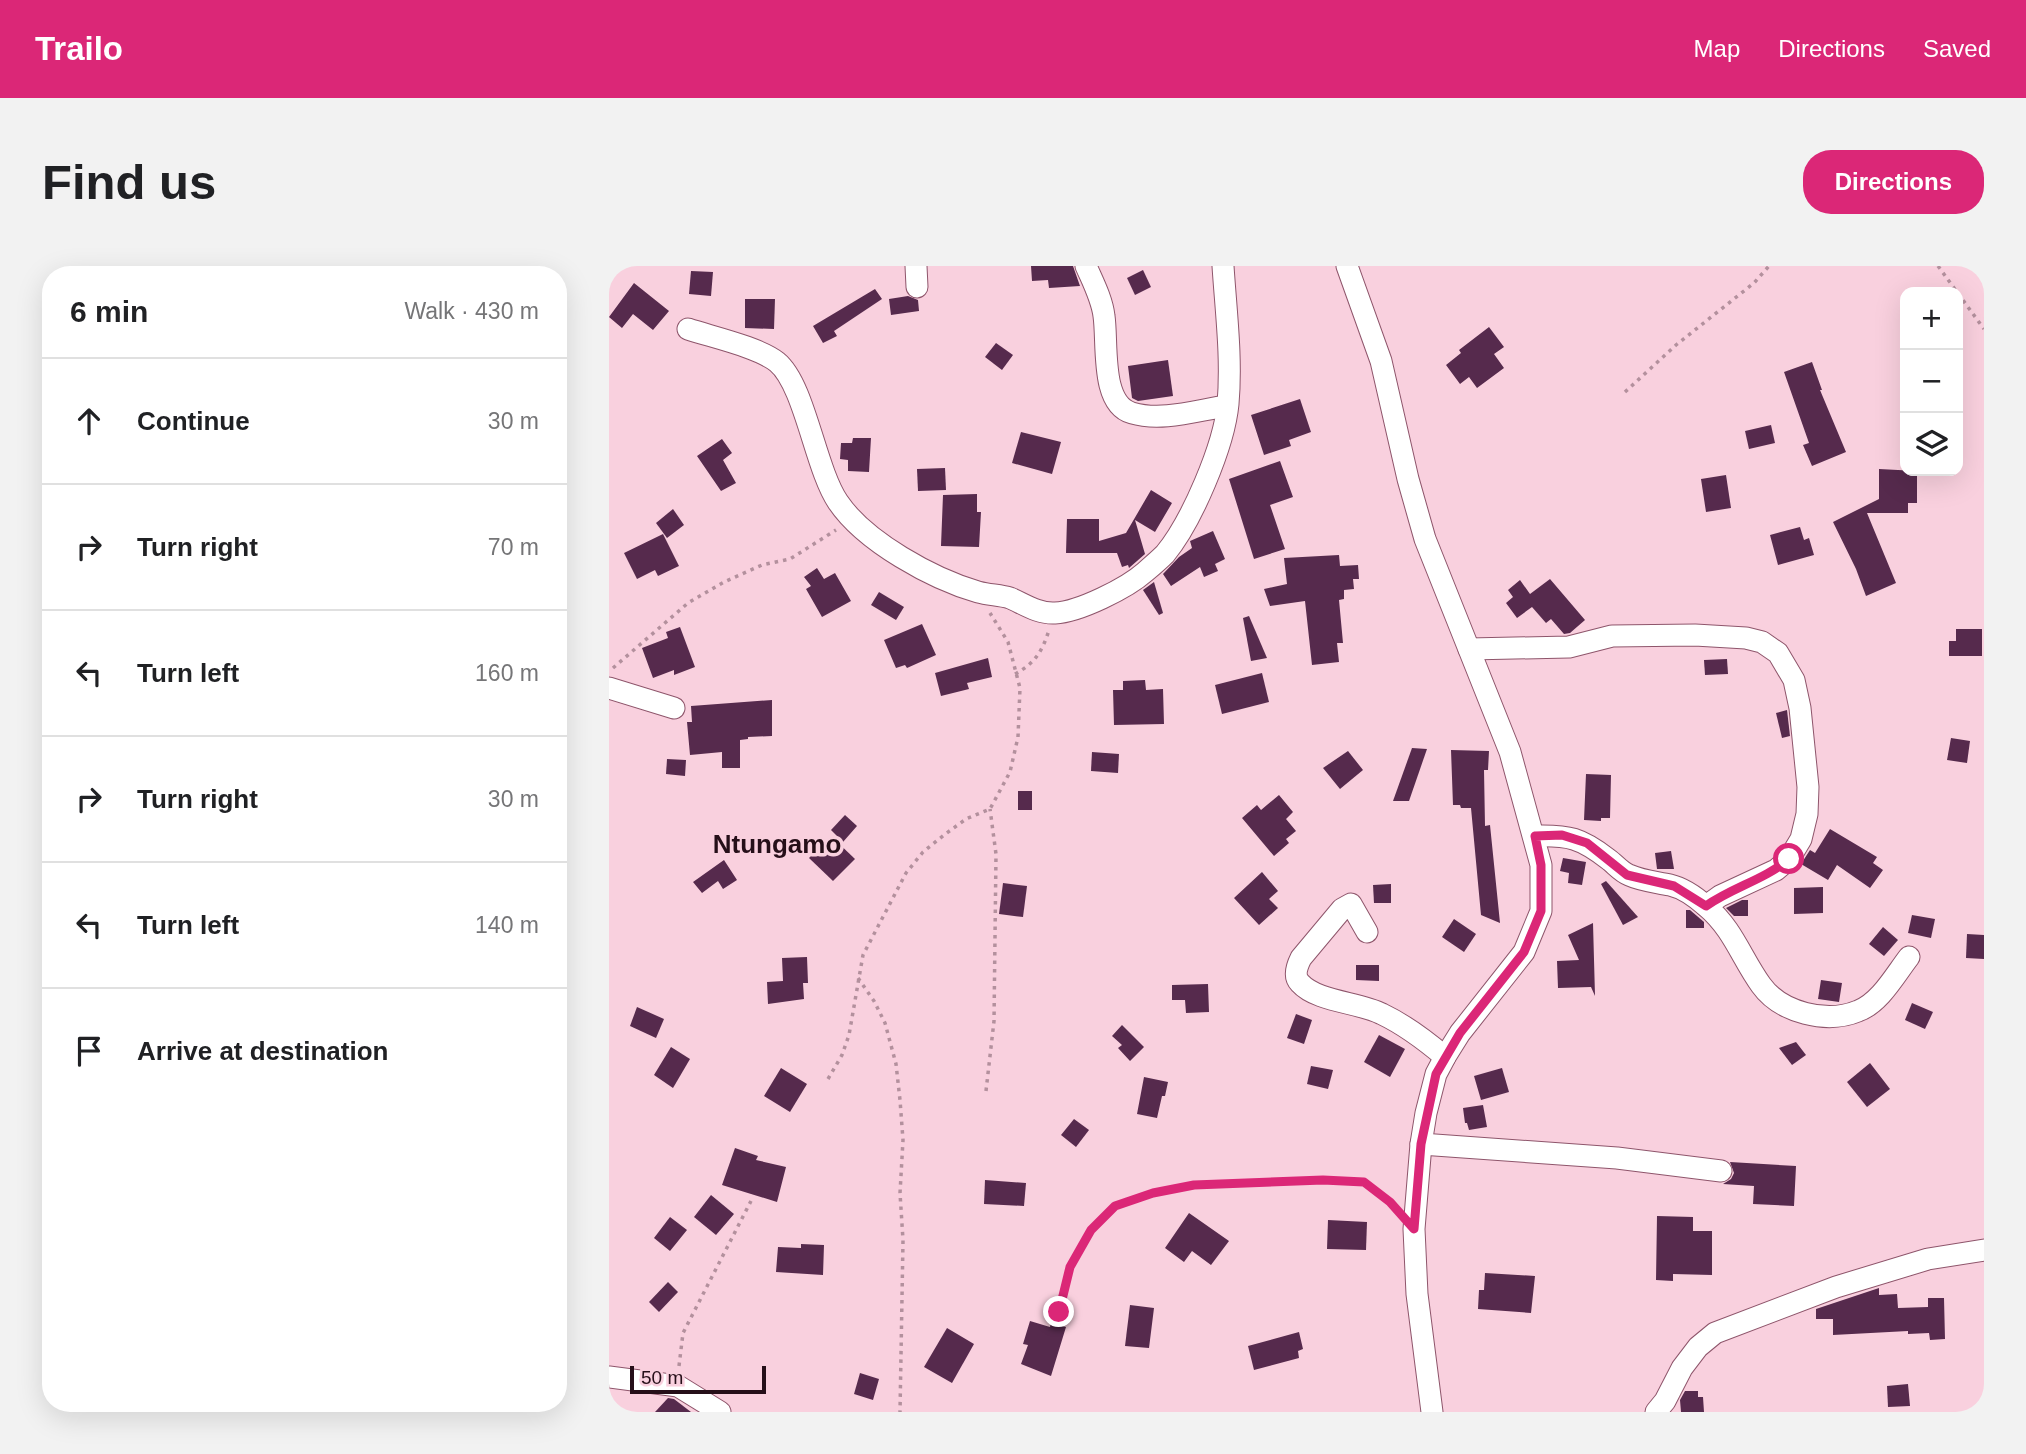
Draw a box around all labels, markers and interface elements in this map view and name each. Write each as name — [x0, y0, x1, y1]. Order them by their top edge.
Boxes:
text: Trailo — [35, 30, 123, 67]
text: Map — [1694, 35, 1740, 62]
text: Directions — [1778, 35, 1885, 62]
text: Saved — [1923, 35, 1991, 62]
button: Directions — [1803, 150, 1984, 214]
text: Find us — [42, 155, 216, 209]
map controls — [1900, 287, 1963, 476]
button: + — [1900, 287, 1963, 350]
text: 6 min — [70, 295, 148, 328]
text: Walk · 430 m — [404, 298, 539, 324]
button: − — [1900, 350, 1963, 413]
icon: ahead — [70, 402, 108, 440]
text: Continue — [137, 406, 250, 436]
text: 30 m — [488, 408, 539, 434]
button: layers — [1900, 413, 1963, 476]
icon: right — [70, 528, 108, 566]
text: Turn right — [137, 532, 258, 562]
text: 70 m — [488, 534, 539, 560]
icon: left — [70, 654, 108, 692]
text: Turn left — [137, 658, 239, 688]
text: 160 m — [475, 660, 539, 686]
icon: right — [70, 780, 108, 818]
text: Turn right — [137, 784, 258, 814]
text: 30 m — [488, 786, 539, 812]
district label: Ntungamo — [713, 829, 841, 859]
route start — [1773, 843, 1804, 874]
icon: left — [70, 906, 108, 944]
text: Turn left — [137, 910, 239, 940]
text: 140 m — [475, 912, 539, 938]
icon: arrive — [70, 1032, 108, 1070]
text: Arrive at destination — [137, 1036, 388, 1066]
route end — [1043, 1296, 1074, 1327]
scale bar — [630, 1363, 767, 1395]
text: 50 m — [641, 1367, 683, 1388]

